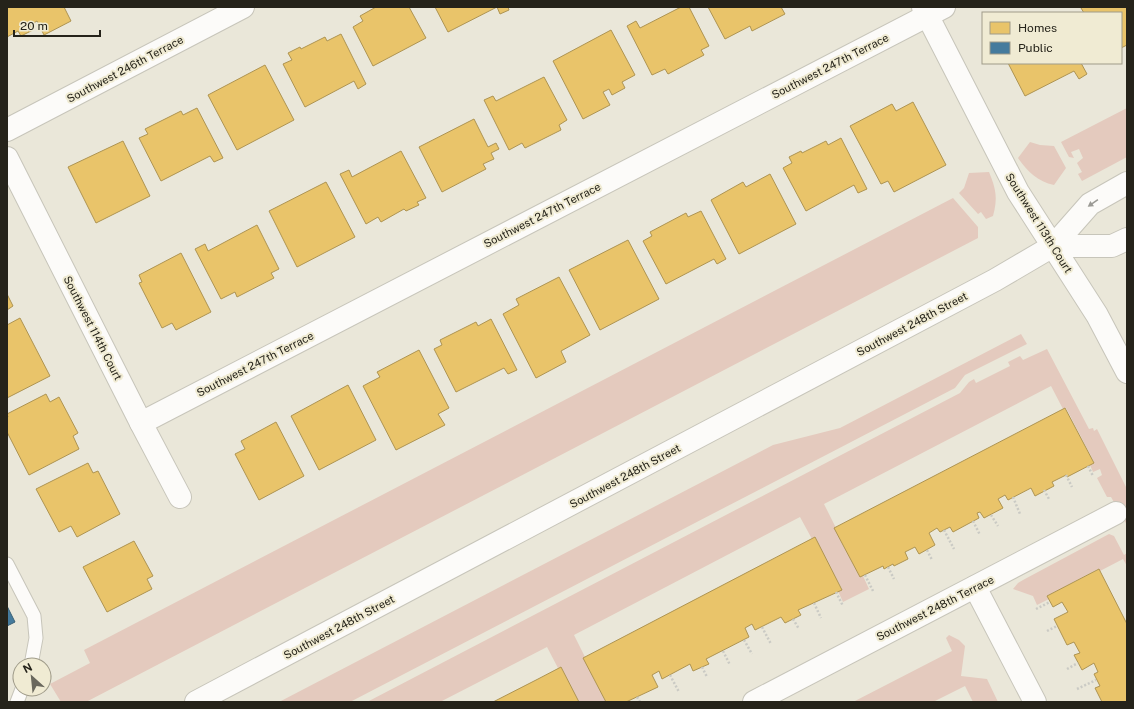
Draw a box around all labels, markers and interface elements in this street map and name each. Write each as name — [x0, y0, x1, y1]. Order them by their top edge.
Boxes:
scale bar — [14, 12, 100, 38]
legend — [982, 12, 1122, 64]
text: 20 m — [20, 19, 48, 33]
text: Homes — [1018, 21, 1057, 35]
street label: Southwest 247th Terrace — [770, 31, 890, 101]
street label: Southwest 246th Terrace — [65, 33, 185, 105]
text: Public — [1018, 41, 1053, 55]
street label: Southwest 113th Court — [1003, 171, 1075, 275]
street label: Southwest 247th Terrace — [482, 180, 602, 250]
one-way arrow — [1088, 199, 1099, 207]
street label: Southwest 114th Court — [61, 274, 125, 382]
street label: Southwest 248th Street — [855, 290, 969, 358]
street label: Southwest 247th Terrace — [195, 329, 315, 399]
street label: Southwest 248th Street — [568, 442, 682, 510]
street label: Southwest 248th Terrace — [874, 573, 996, 643]
street label: Southwest 248th Street — [282, 593, 396, 661]
north arrow — [12, 657, 52, 697]
text: N — [21, 661, 34, 675]

